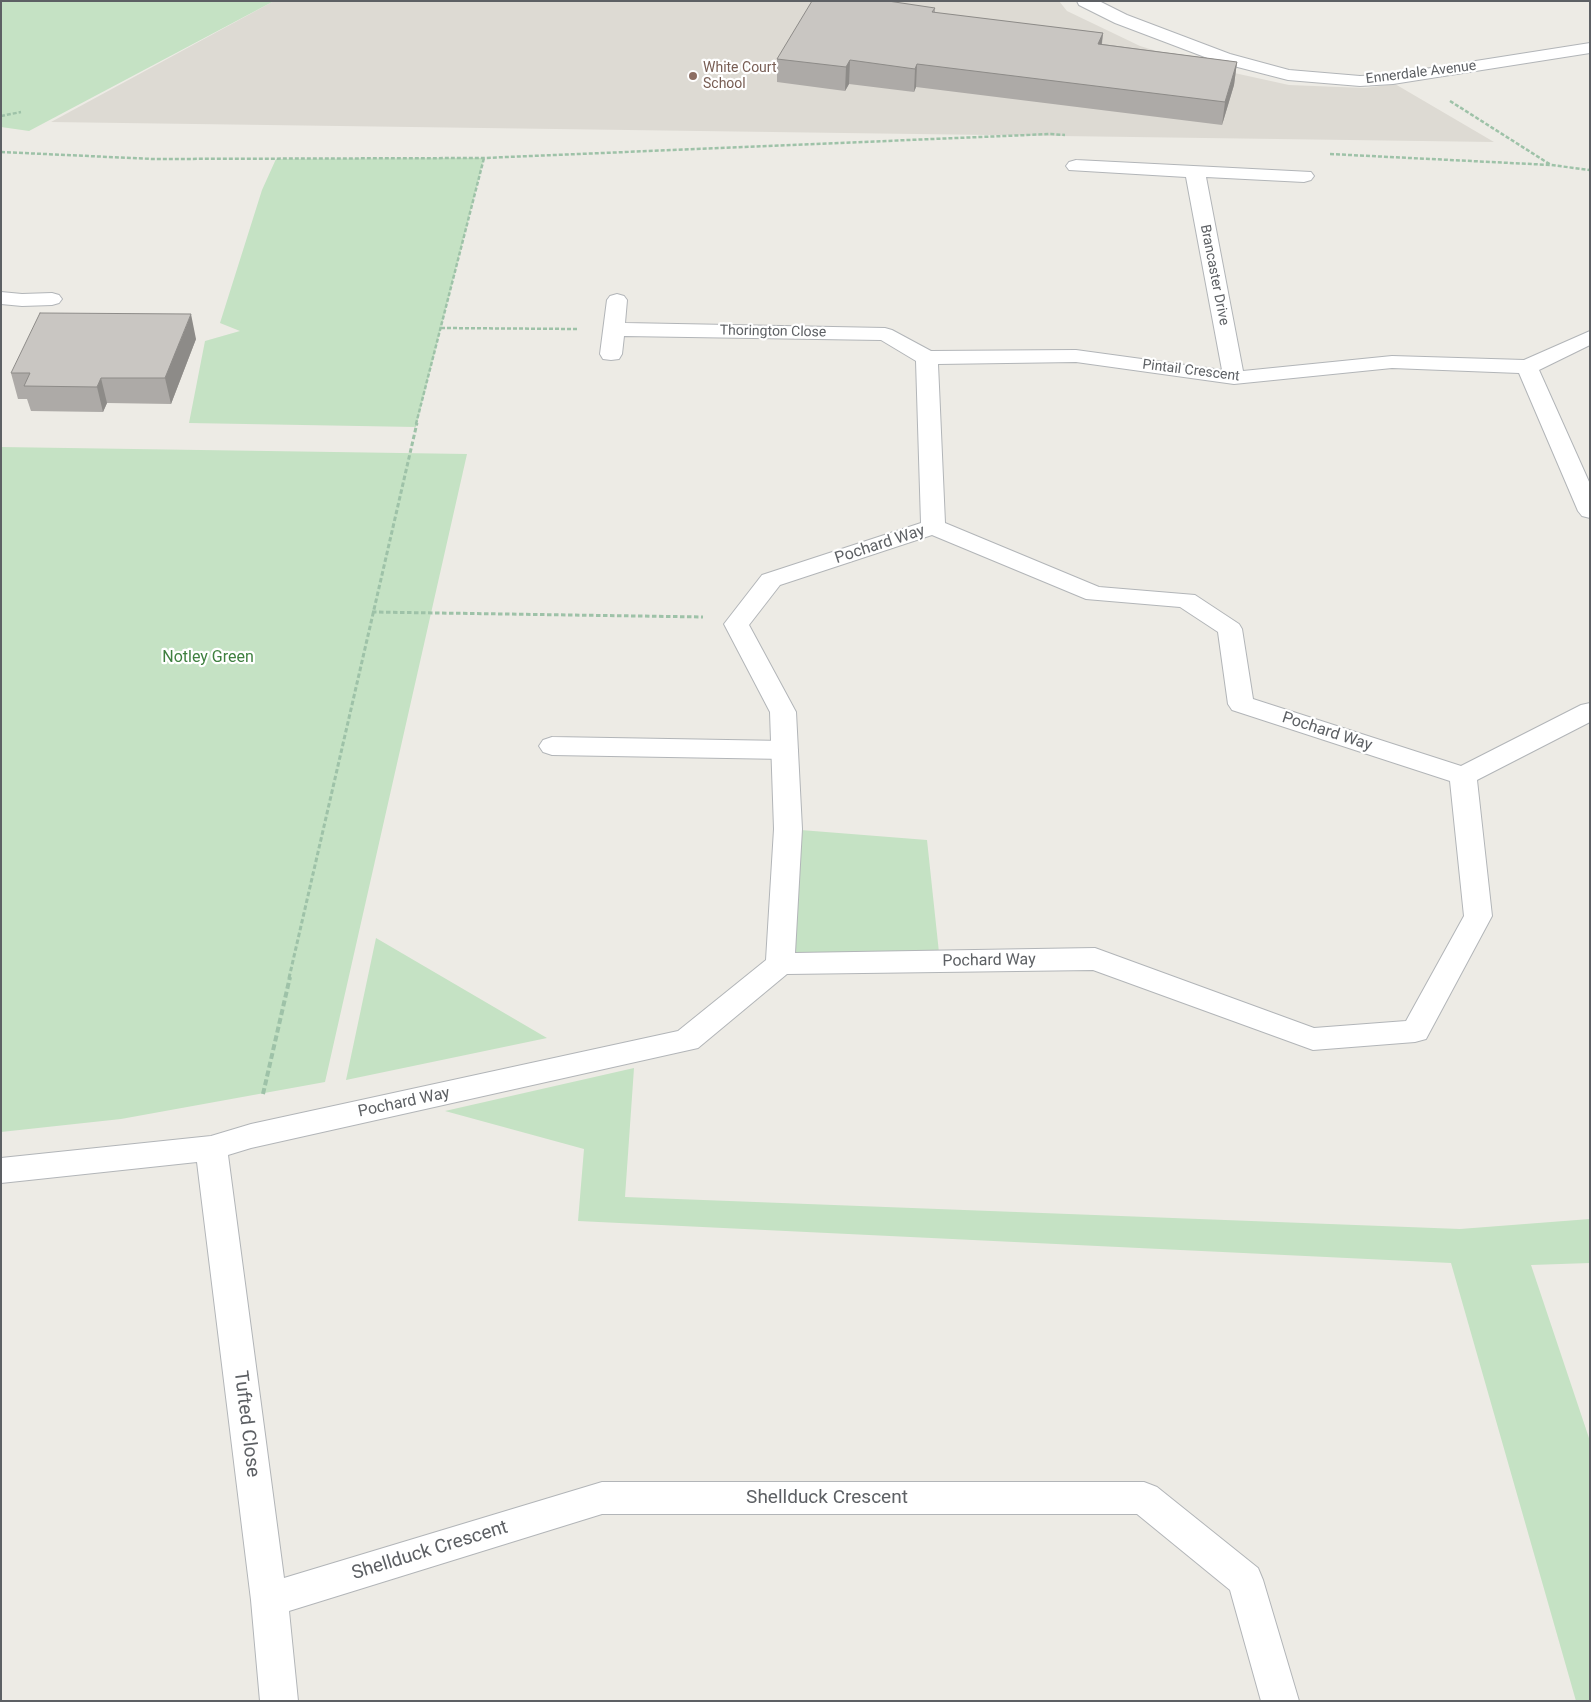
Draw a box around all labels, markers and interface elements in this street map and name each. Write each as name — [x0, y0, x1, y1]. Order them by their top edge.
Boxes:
street label: Ennerdale Avenue — [1365, 58, 1477, 88]
place label: White Court School — [703, 60, 776, 92]
marker: White Court School — [687, 70, 699, 82]
street label: Brancaster Drive — [1196, 223, 1232, 327]
street label: Thorington Close — [720, 323, 826, 341]
street label: Pintail Crescent — [1141, 357, 1241, 385]
street label: Pochard Way — [833, 521, 927, 569]
park label: Notley Green — [162, 648, 254, 668]
street label: Pochard Way — [1280, 708, 1374, 756]
street label: Pochard Way — [942, 951, 1036, 971]
street label: Pochard Way — [356, 1084, 452, 1122]
street label: Tufted Close — [228, 1370, 264, 1478]
street label: Shellduck Crescent — [746, 1487, 908, 1509]
street label: Shellduck Crescent — [349, 1516, 511, 1586]

